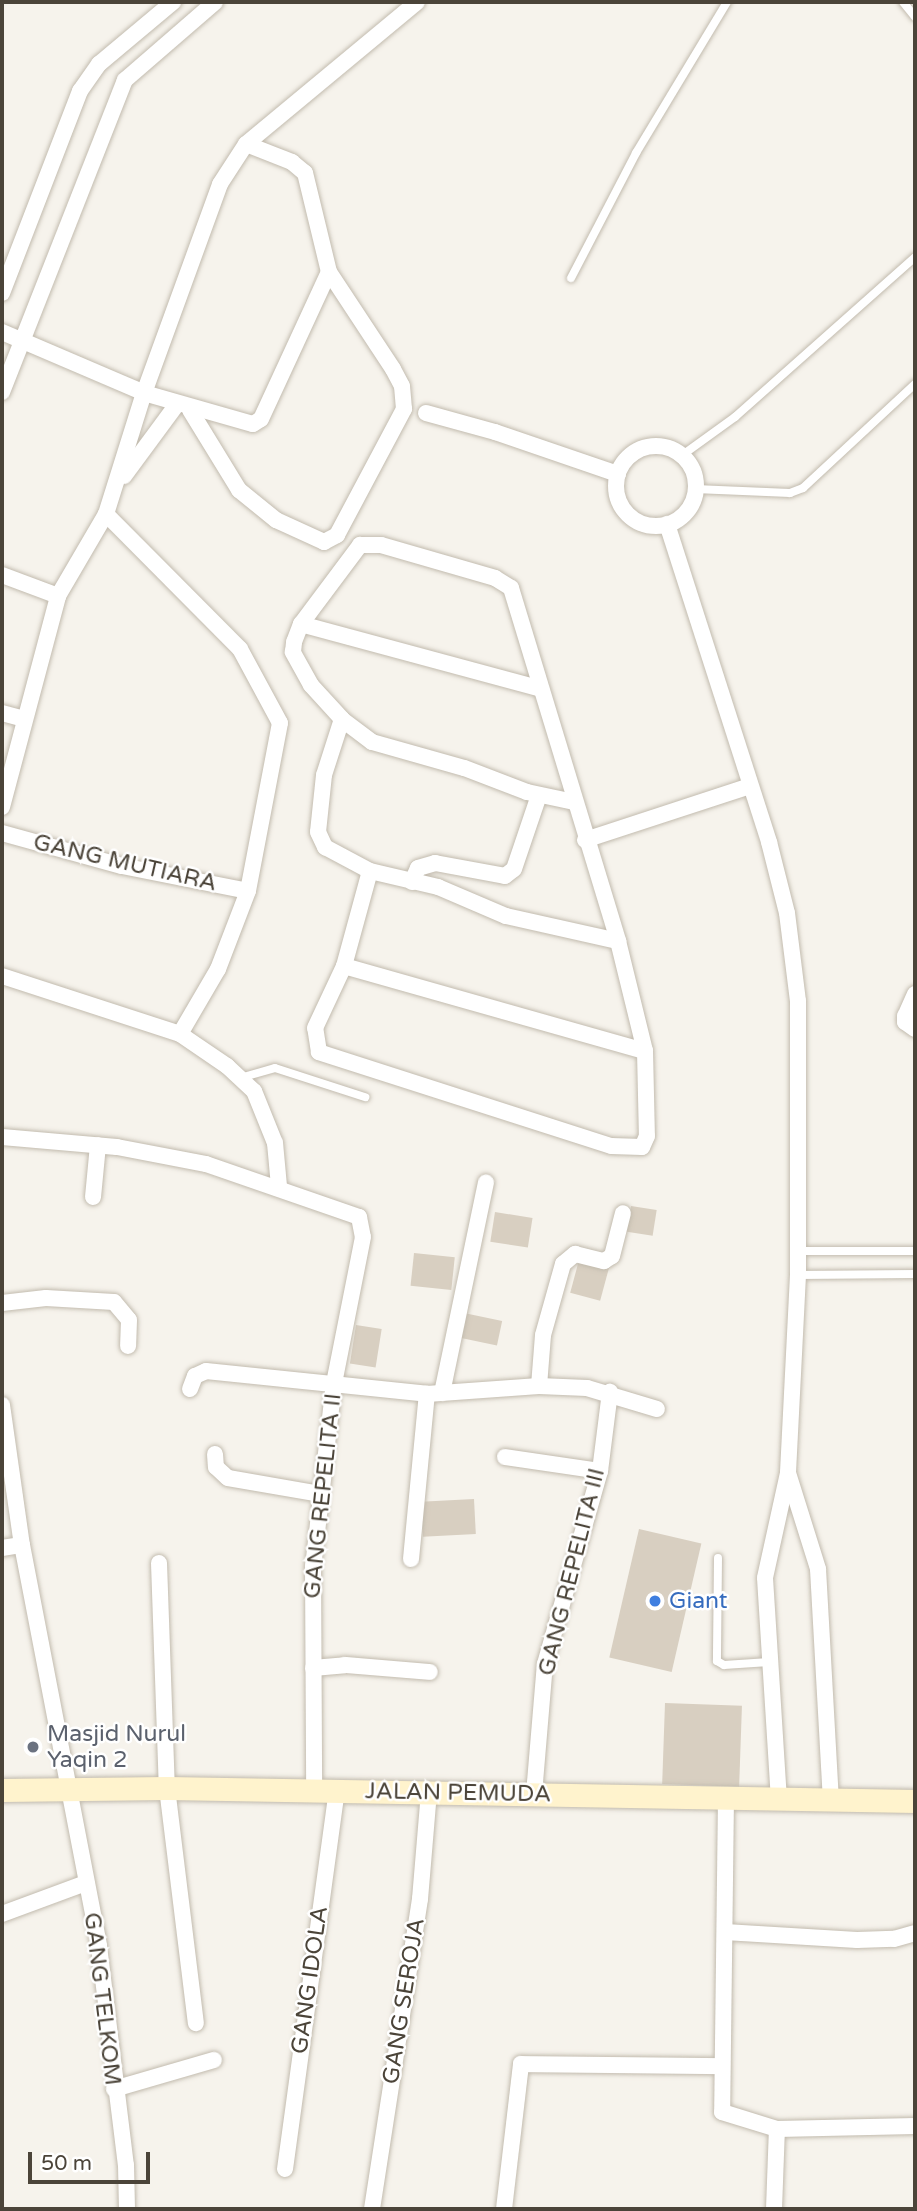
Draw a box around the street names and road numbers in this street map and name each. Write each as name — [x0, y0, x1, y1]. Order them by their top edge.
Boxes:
street label: GANG MUTIARA — [31, 828, 219, 898]
street label: GANG REPELITA II — [298, 1392, 348, 1600]
street label: GANG REPELITA III — [533, 1465, 611, 1679]
street label: JALAN PEMUDA — [365, 1778, 551, 1808]
street label: GANG IDOLA — [286, 1904, 334, 2056]
street label: GANG TELKOM — [78, 1911, 126, 2087]
street label: GANG SEROJA — [377, 1916, 431, 2086]

